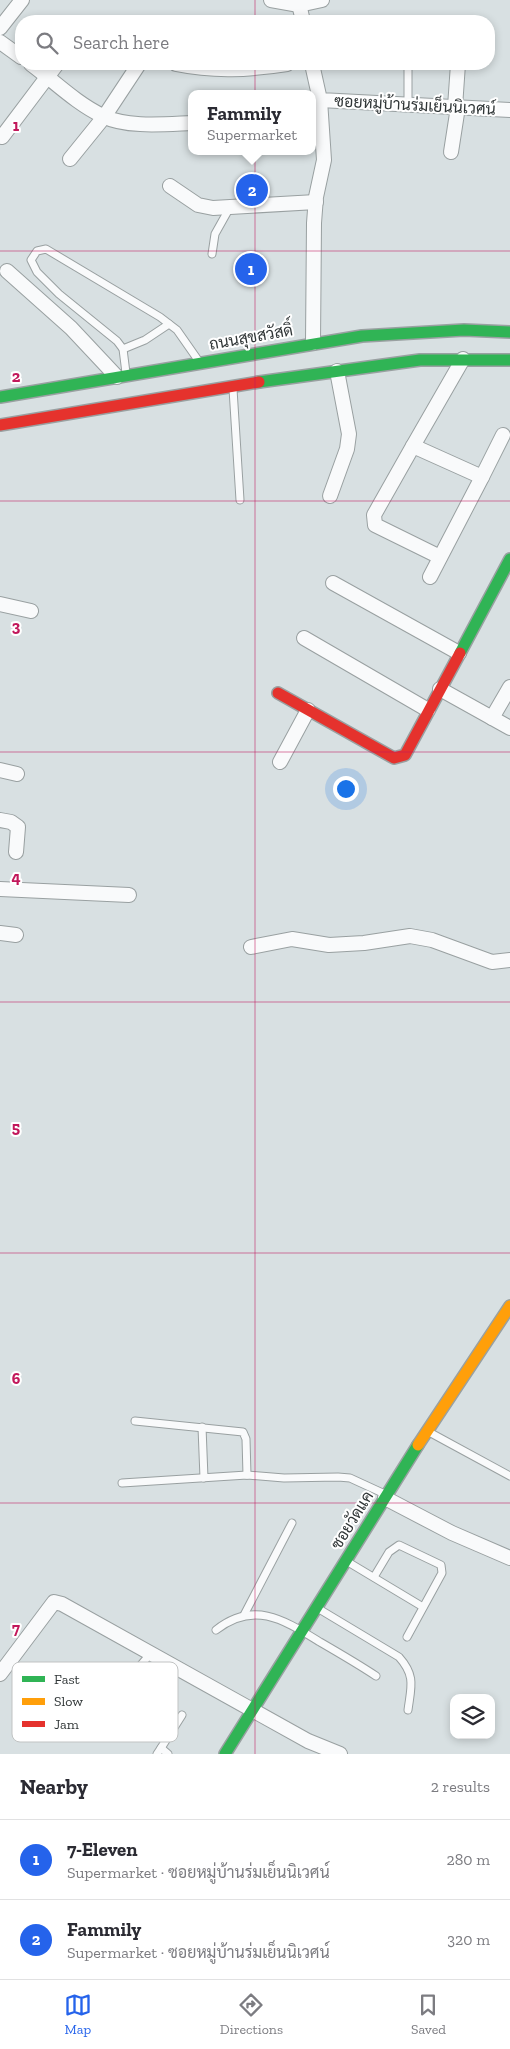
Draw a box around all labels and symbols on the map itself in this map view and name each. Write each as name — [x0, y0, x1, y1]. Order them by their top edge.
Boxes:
street label: ซอยหมู่บ้านร่มเย็นนิเวศน์ — [334, 87, 496, 121]
text: 1 — [13, 116, 20, 135]
pin: 2 — [236, 171, 268, 209]
pin: 1 — [235, 250, 267, 288]
street label: ถนนสุขสวัสดิ์ — [207, 315, 295, 356]
text: 2 — [12, 367, 21, 386]
text: 3 — [12, 617, 21, 636]
your location — [333, 776, 359, 802]
text: 4 — [11, 868, 21, 887]
text: 5 — [12, 1118, 20, 1137]
text: 6 — [12, 1369, 21, 1388]
street label: ซอยวัดแค — [326, 1487, 377, 1553]
text: 7 — [12, 1619, 20, 1638]
legend — [12, 1662, 178, 1742]
text: Fast — [54, 1671, 81, 1688]
text: Slow — [54, 1693, 83, 1710]
text: Jam — [54, 1716, 79, 1733]

